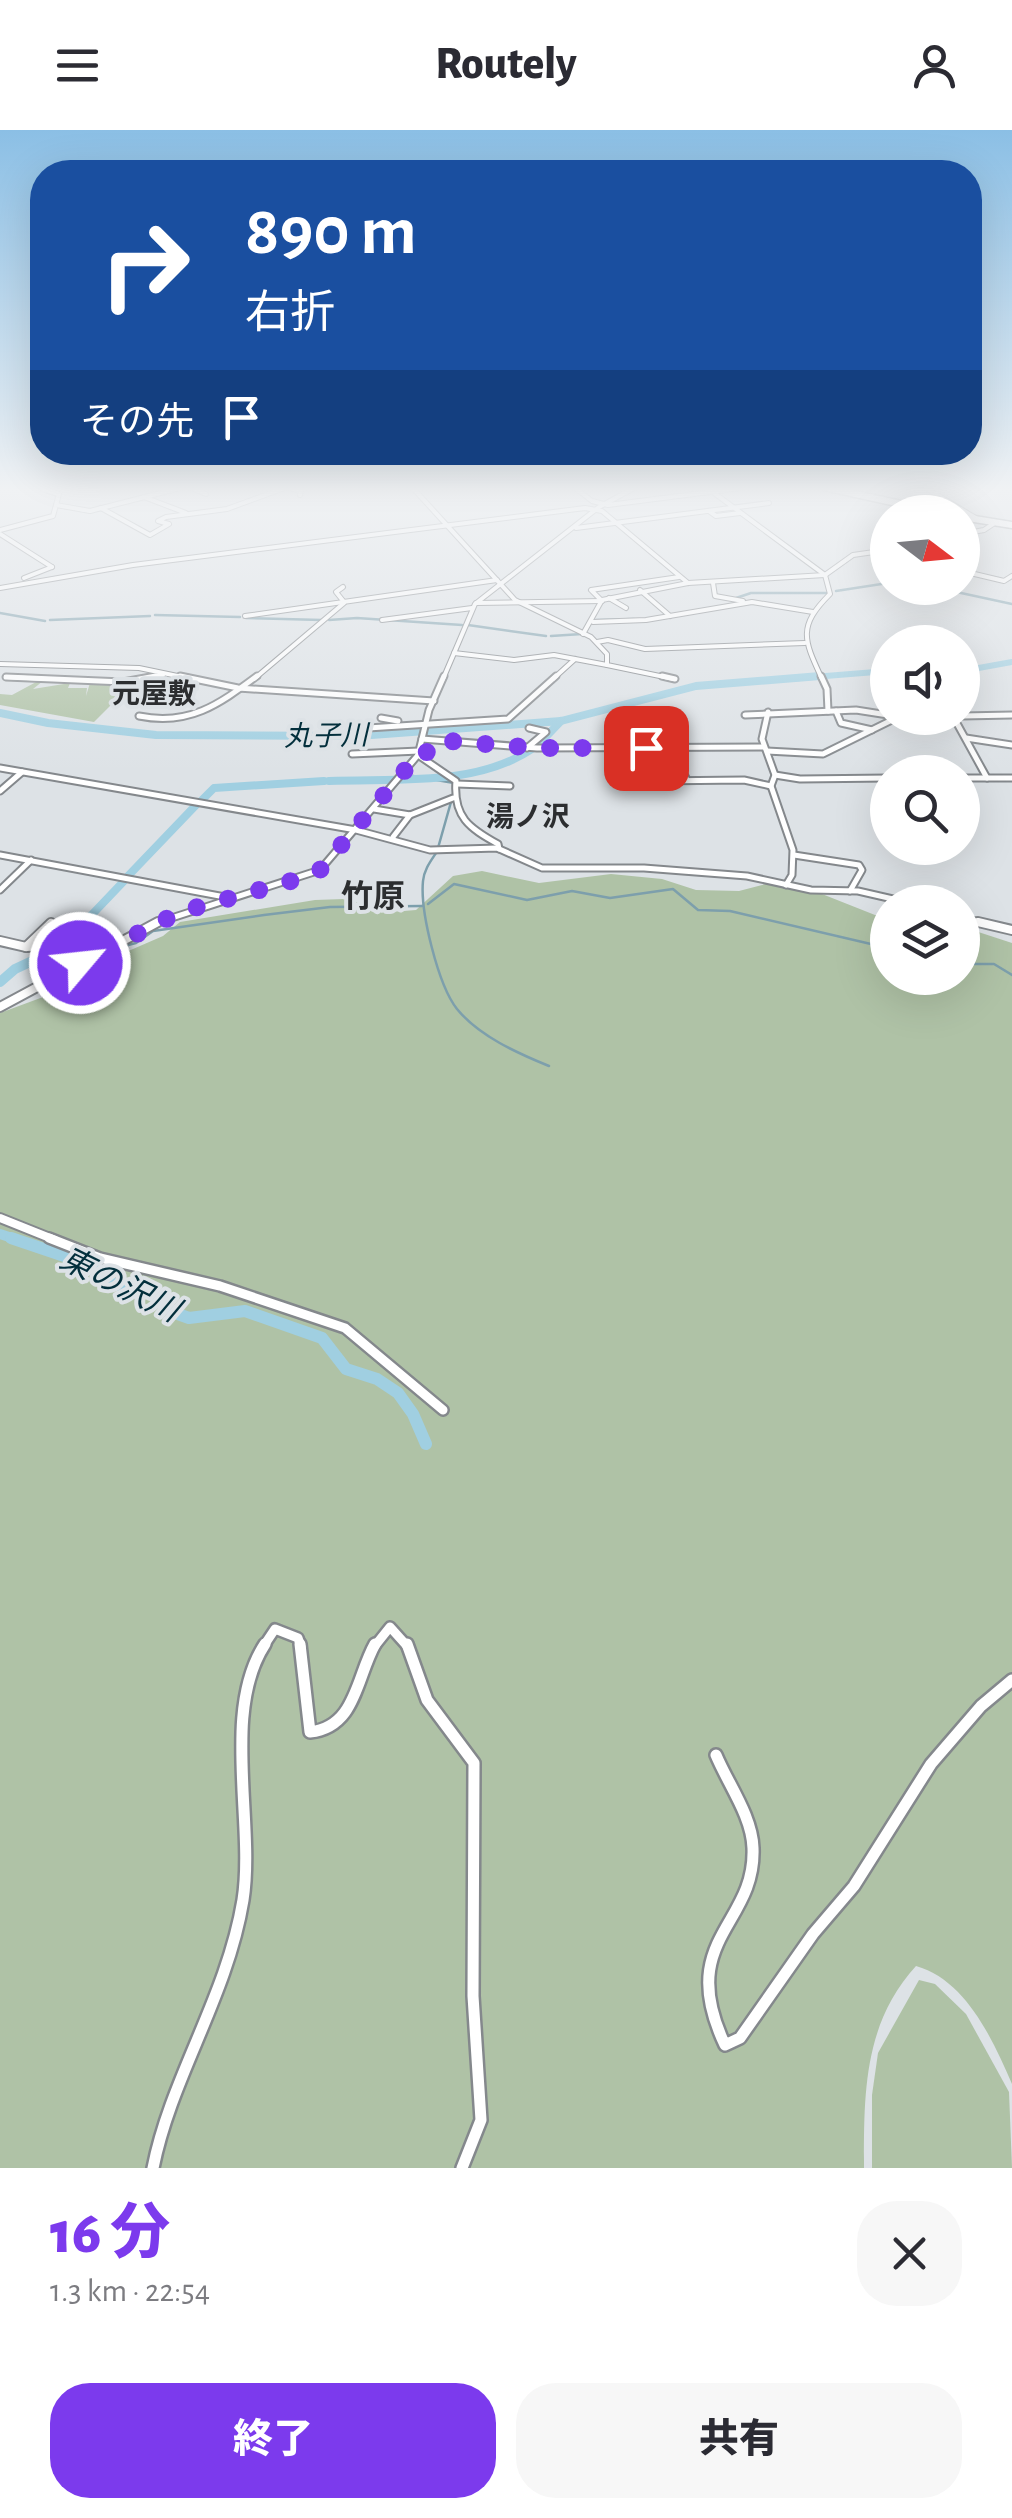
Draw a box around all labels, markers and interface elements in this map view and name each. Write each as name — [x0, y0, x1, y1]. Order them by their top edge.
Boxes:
icon: menu — [50, 38, 105, 93]
icon: person — [907, 38, 962, 93]
text: Routely — [435, 42, 577, 87]
text: 890 m — [245, 197, 417, 267]
icon: right — [80, 200, 210, 330]
text: 右折 — [245, 291, 335, 336]
icon: arrive — [214, 390, 269, 445]
text: その先 — [80, 404, 194, 442]
north arrow — [870, 495, 980, 605]
map controls — [870, 495, 980, 995]
button: sound — [870, 625, 980, 735]
district label: 元屋敷 — [112, 678, 196, 709]
pin — [604, 706, 689, 791]
water label: 丸子川 — [284, 720, 371, 752]
icon: arrive — [619, 721, 674, 776]
button: search — [870, 755, 980, 865]
district label: 湯ノ沢 — [486, 802, 570, 832]
district label: 竹原 — [341, 879, 405, 913]
button: layers — [870, 885, 980, 995]
position arrow — [28, 911, 132, 1015]
water label: 東の沢川 — [55, 1242, 187, 1329]
button: close — [857, 2201, 962, 2306]
text: 16 分 — [50, 2204, 170, 2264]
text: 1.3 km · 22:54 — [50, 2275, 210, 2307]
button: 終了 — [50, 2383, 496, 2498]
button: 共有 — [516, 2383, 962, 2498]

